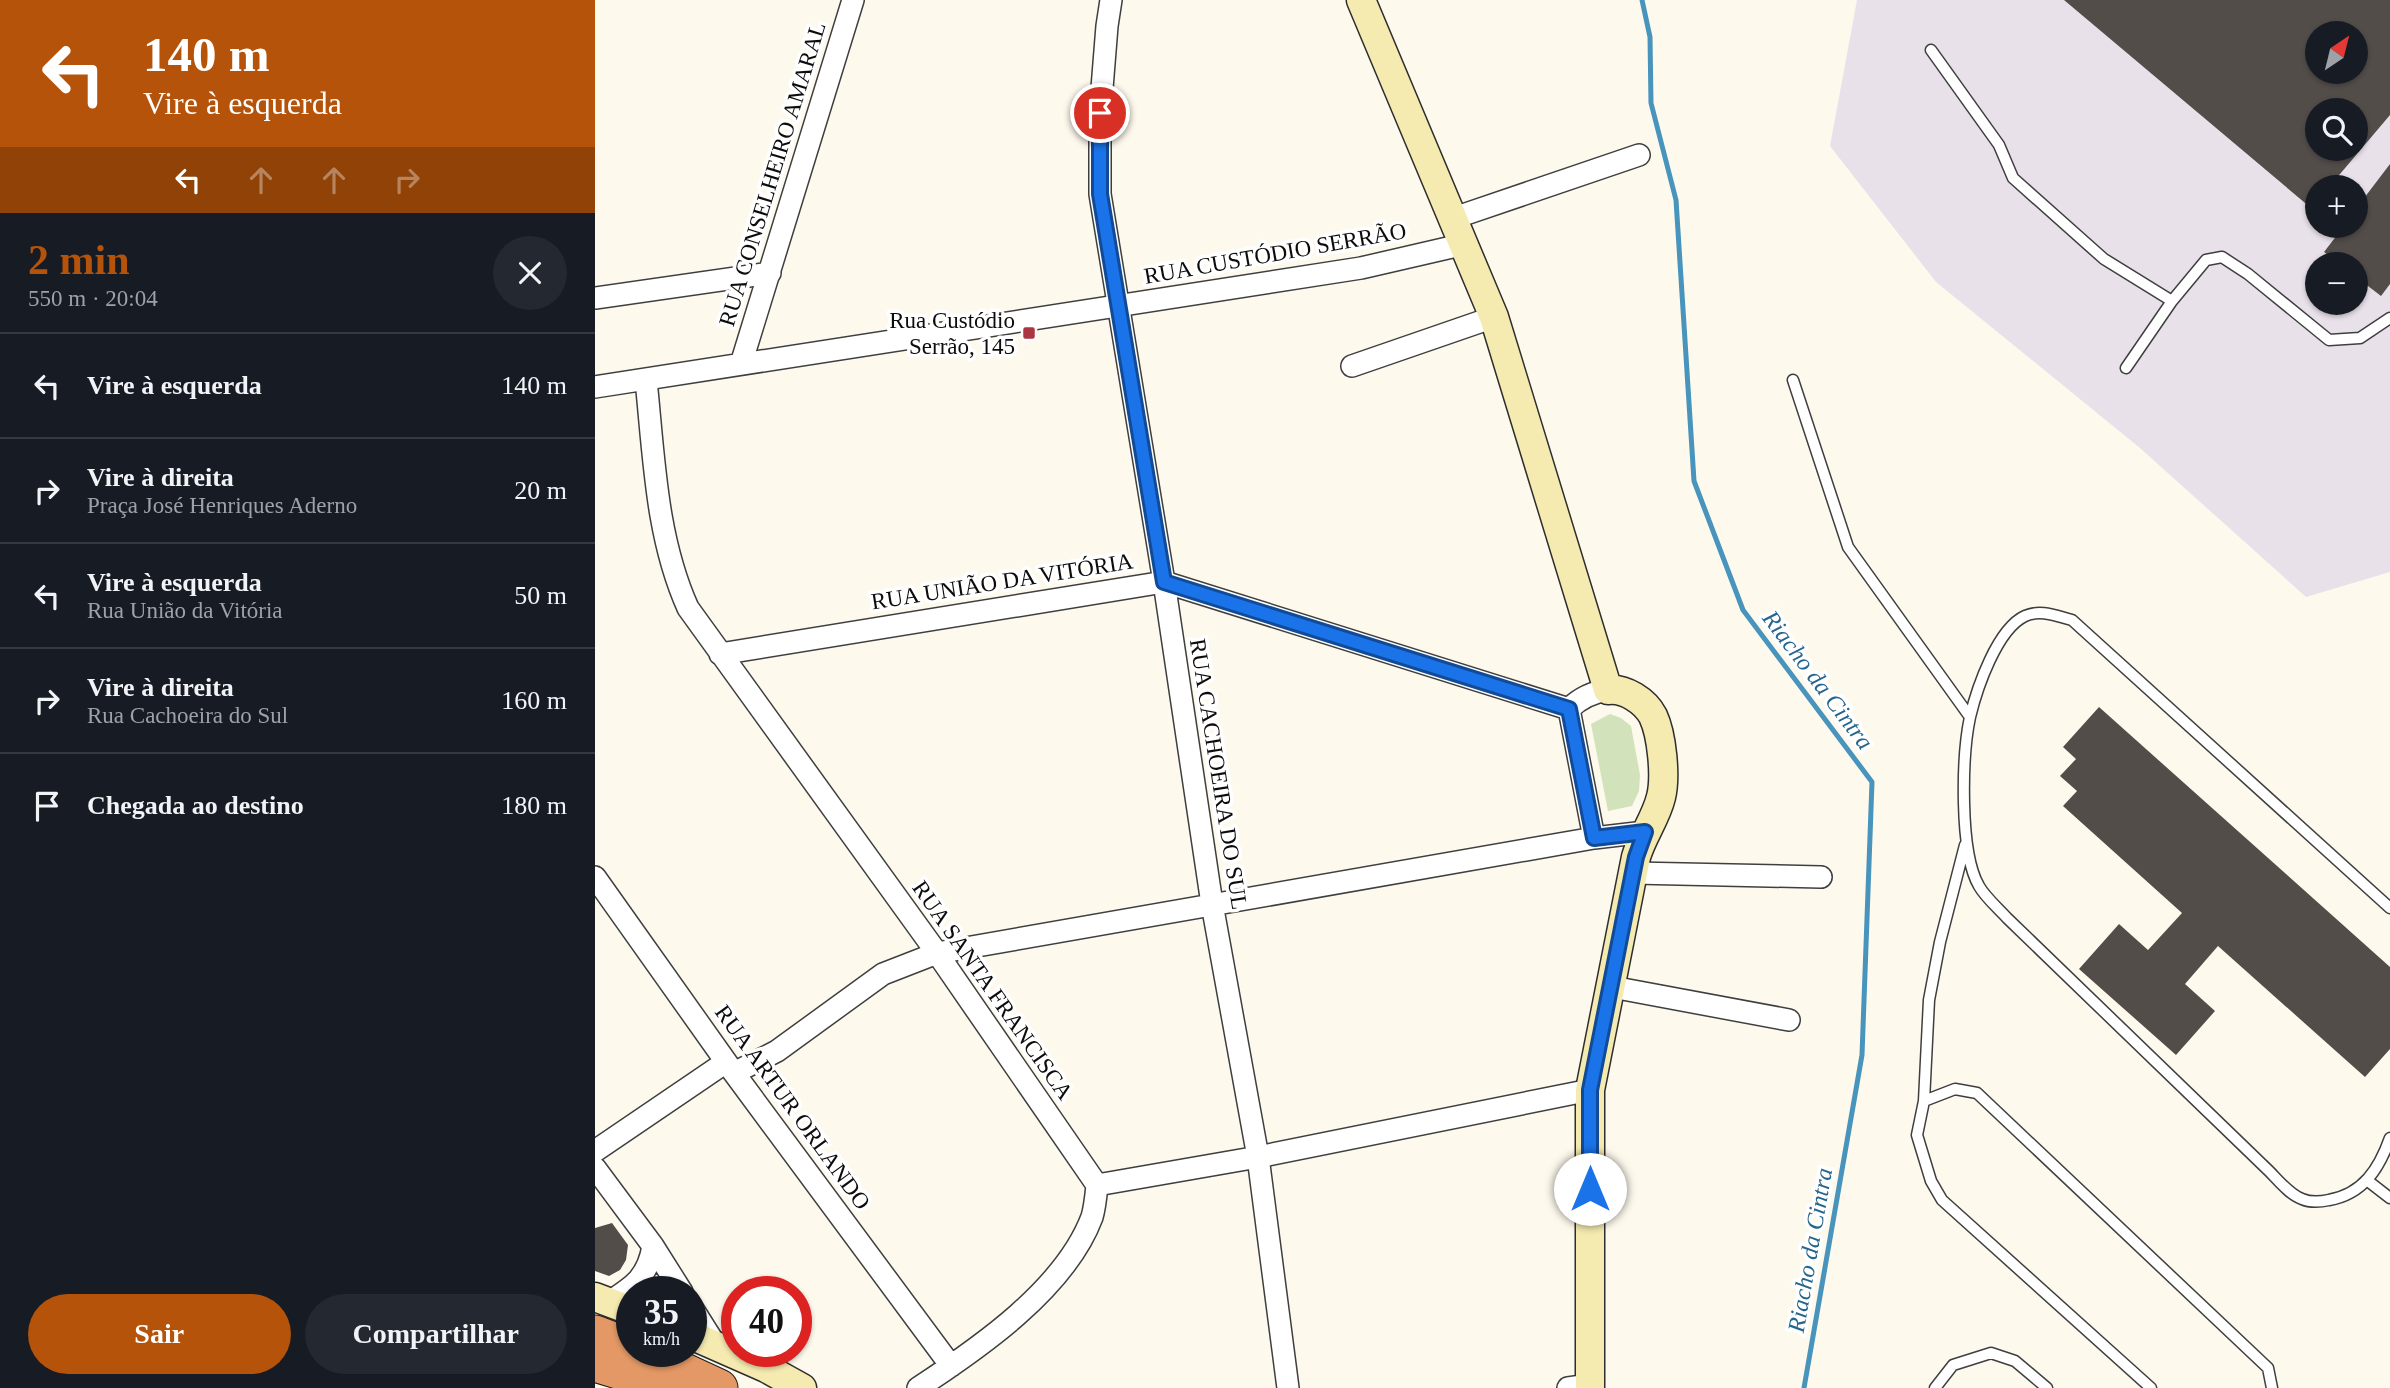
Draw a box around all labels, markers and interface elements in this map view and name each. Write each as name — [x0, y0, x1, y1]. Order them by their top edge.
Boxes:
street label: RUA CONSELHEIRO AMARAL — [714, 19, 831, 329]
north arrow — [2305, 21, 2368, 84]
map controls — [2305, 21, 2368, 315]
text: 140 m — [143, 27, 270, 82]
icon: left — [28, 28, 119, 119]
pin — [1070, 83, 1130, 143]
text: Vire à esquerda — [143, 85, 342, 121]
icon: arrive — [1081, 94, 1119, 132]
button: search — [2305, 98, 2368, 161]
icon: left — [169, 161, 207, 199]
icon: ahead — [242, 161, 280, 199]
icon: ahead — [315, 161, 353, 199]
icon: right — [388, 161, 426, 199]
button: + — [2305, 175, 2368, 238]
street label: RUA CUSTÓDIO SERRÃO — [1142, 217, 1408, 289]
button: close — [493, 236, 567, 310]
text: 2 min — [28, 237, 130, 283]
button: − — [2305, 252, 2368, 315]
text: 550 m · 20:04 — [28, 286, 158, 311]
place label: Rua Custódio Serrão, 145 — [889, 308, 1015, 359]
marker: Rua Custódio Serrão, 145 — [1021, 325, 1037, 341]
icon: left — [28, 367, 66, 405]
text: Vire à esquerda — [87, 371, 262, 400]
text: 140 m — [501, 371, 567, 400]
text: Vire à direita — [87, 463, 234, 492]
icon: right — [28, 472, 66, 510]
text: 20 m — [514, 476, 567, 505]
text: Praça José Henriques Aderno — [87, 493, 357, 518]
street label: RUA UNIÃO DA VITÓRIA — [869, 547, 1135, 615]
text: Vire à esquerda — [87, 568, 262, 597]
icon: left — [28, 577, 66, 615]
text: 50 m — [514, 581, 567, 610]
text: Rua União da Vitória — [87, 598, 283, 623]
water label: Riacho da Cintra — [1757, 605, 1879, 754]
street label: RUA CACHOEIRA DO SUL — [1185, 637, 1252, 911]
text: Vire à direita — [87, 673, 234, 702]
icon: right — [28, 682, 66, 720]
text: 160 m — [501, 686, 567, 715]
text: Rua Cachoeira do Sul — [87, 703, 288, 728]
icon: arrive — [28, 787, 66, 825]
text: Chegada ao destino — [87, 791, 304, 820]
text: 180 m — [501, 791, 567, 820]
street label: RUA SANTA FRANCISCA — [907, 876, 1078, 1105]
street label: RUA ARTUR ORLANDO — [710, 1000, 875, 1214]
position arrow — [1553, 1152, 1627, 1226]
water label: Riacho da Cintra — [1783, 1166, 1837, 1335]
speed limit sign: 40 — [721, 1276, 812, 1367]
text: 35 — [644, 1293, 679, 1332]
button: Sair — [28, 1294, 291, 1374]
button: Compartilhar — [305, 1294, 567, 1374]
text: km/h — [643, 1329, 680, 1349]

